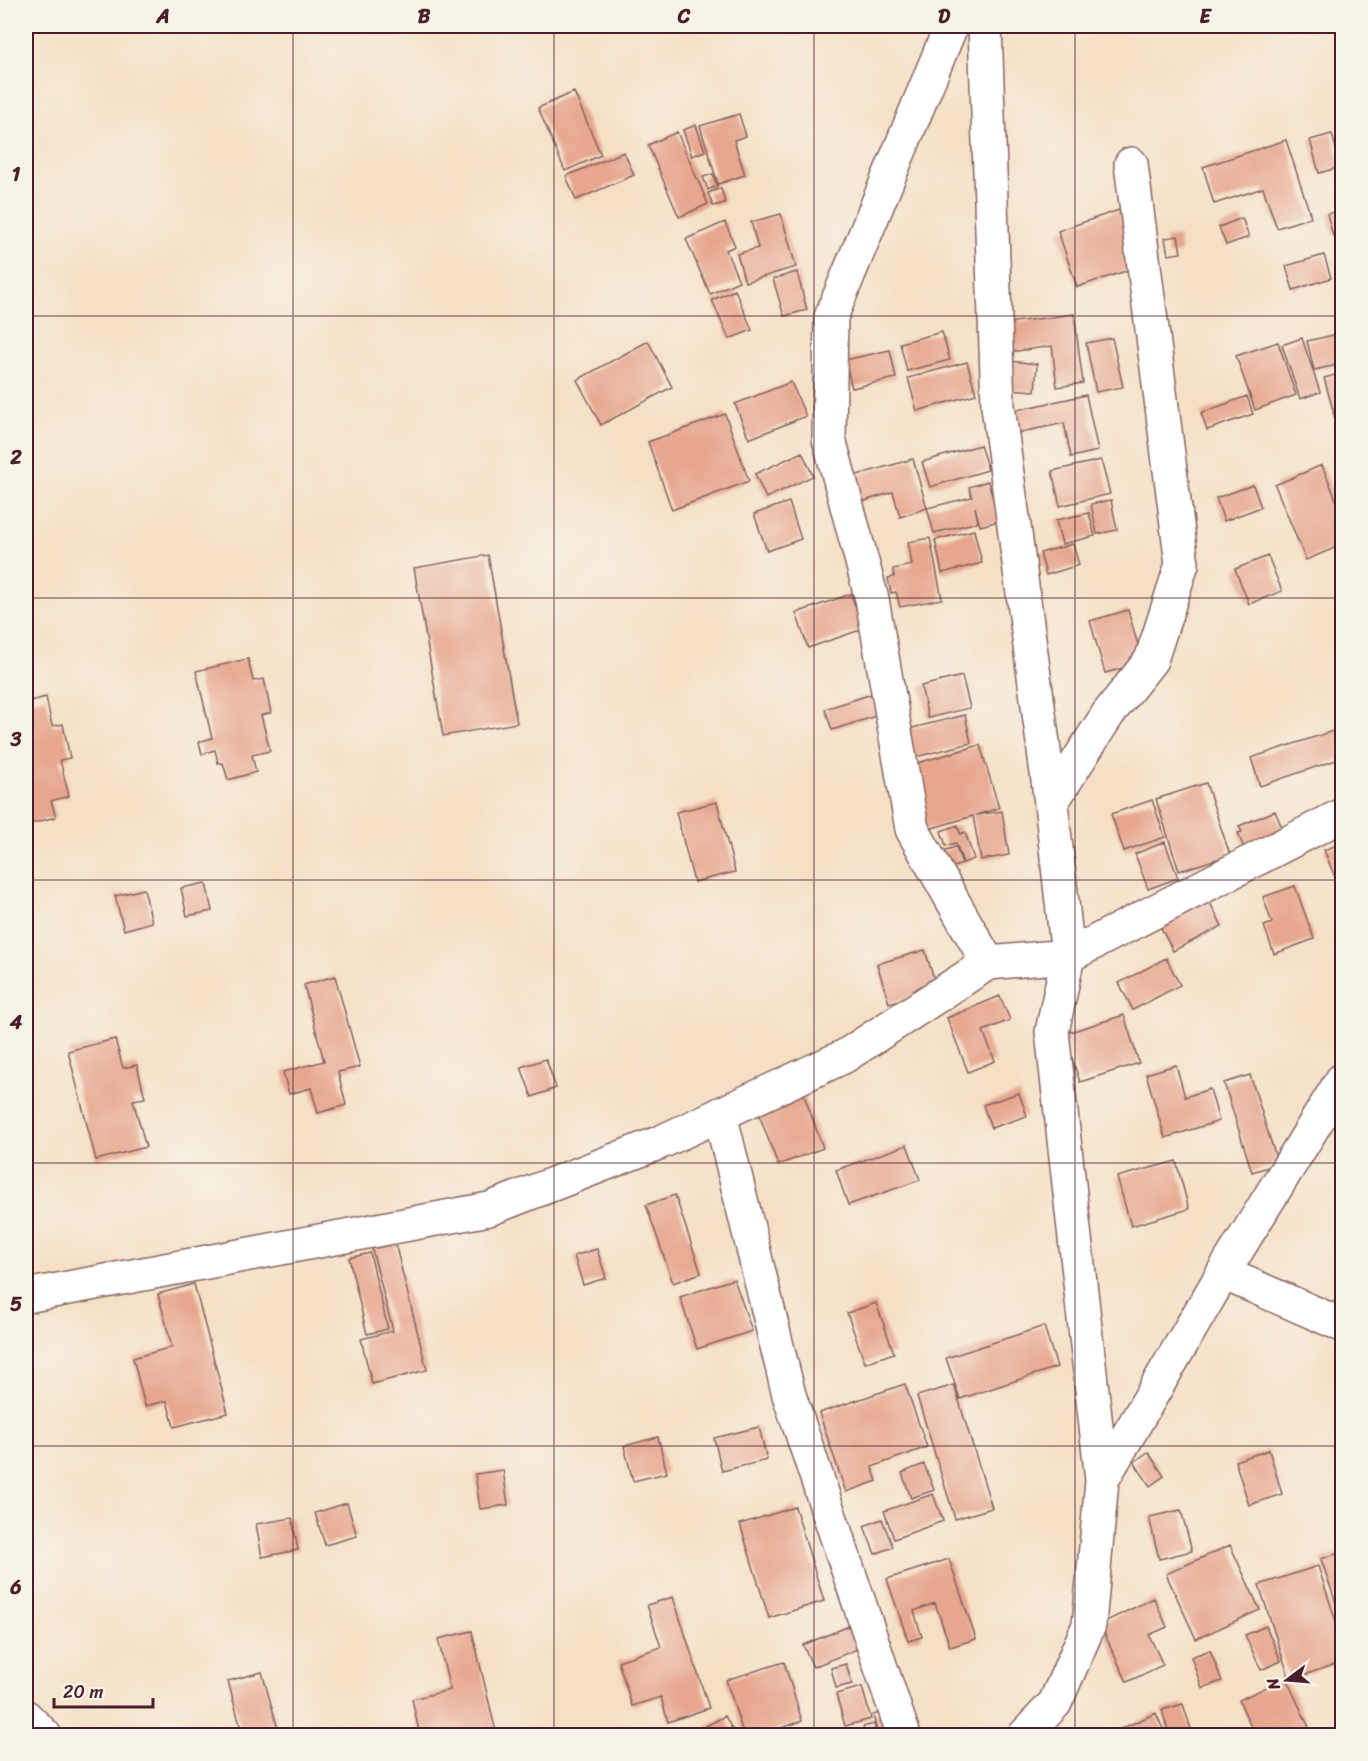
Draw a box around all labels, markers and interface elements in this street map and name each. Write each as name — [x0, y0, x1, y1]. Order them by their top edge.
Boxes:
text: A — [155, 0, 170, 34]
text: B — [418, 0, 431, 34]
text: C — [677, 0, 691, 34]
text: D — [938, 0, 951, 34]
text: E — [1199, 0, 1212, 34]
text: 1 — [12, 157, 21, 192]
text: 2 — [9, 440, 22, 475]
text: 3 — [10, 722, 22, 757]
text: 4 — [9, 1005, 23, 1040]
text: 5 — [10, 1287, 22, 1322]
text: 6 — [9, 1570, 22, 1605]
north arrow — [1257, 1650, 1317, 1710]
scale bar — [54, 1671, 153, 1709]
text: N — [1257, 1674, 1289, 1694]
text: 20 m — [63, 1676, 103, 1708]

